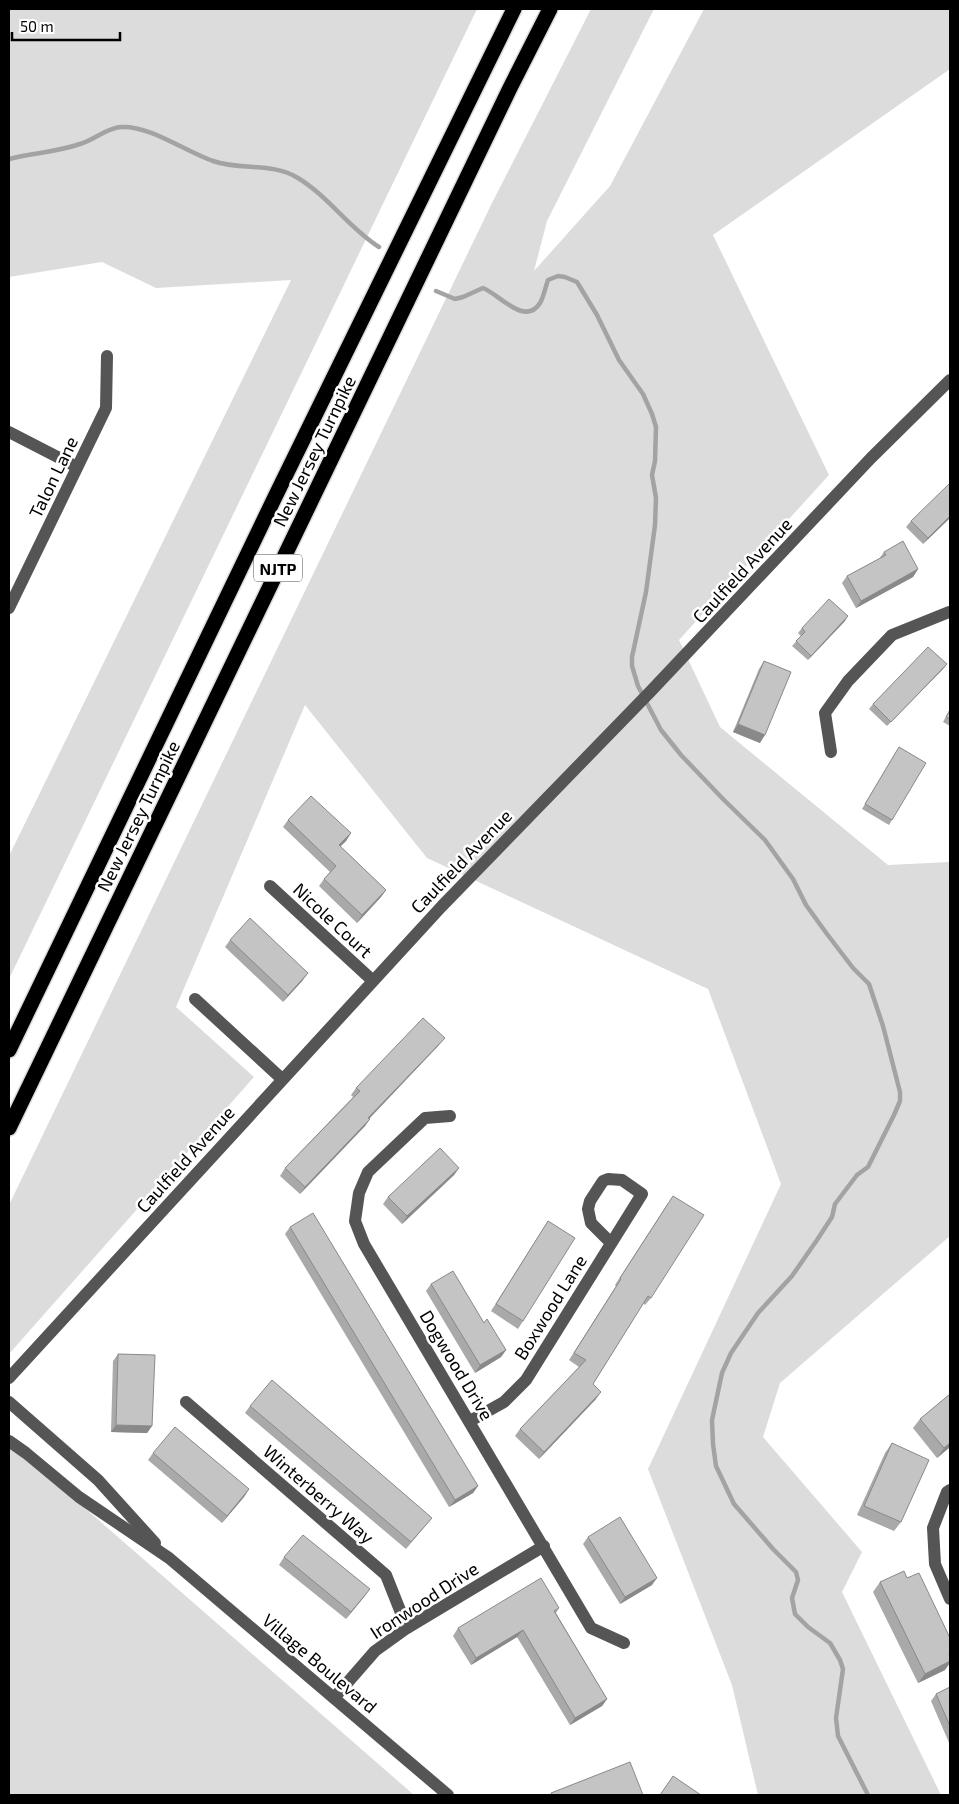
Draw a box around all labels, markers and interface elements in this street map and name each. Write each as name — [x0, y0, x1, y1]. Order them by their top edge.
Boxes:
scale bar — [12, 10, 120, 42]
text: 50 m — [20, 17, 54, 35]
street label: New Jersey Turnpike — [268, 372, 360, 530]
street label: Talon Lane — [24, 433, 82, 521]
street label: Caulfield Avenue — [688, 513, 796, 627]
road number: NJTP — [254, 554, 302, 582]
street label: New Jersey Turnpike — [92, 737, 184, 895]
street label: Caulfield Avenue — [406, 805, 516, 917]
street label: Nicole Court — [289, 878, 377, 962]
street label: Caulfield Avenue — [131, 1101, 239, 1217]
street label: Boxwood Lane — [509, 1250, 591, 1364]
street label: Dogwood Drive — [416, 1306, 498, 1424]
street label: Winterberry Way — [259, 1440, 379, 1548]
street label: Ironwood Drive — [366, 1557, 482, 1643]
street label: Village Boulevard — [258, 1609, 382, 1717]

